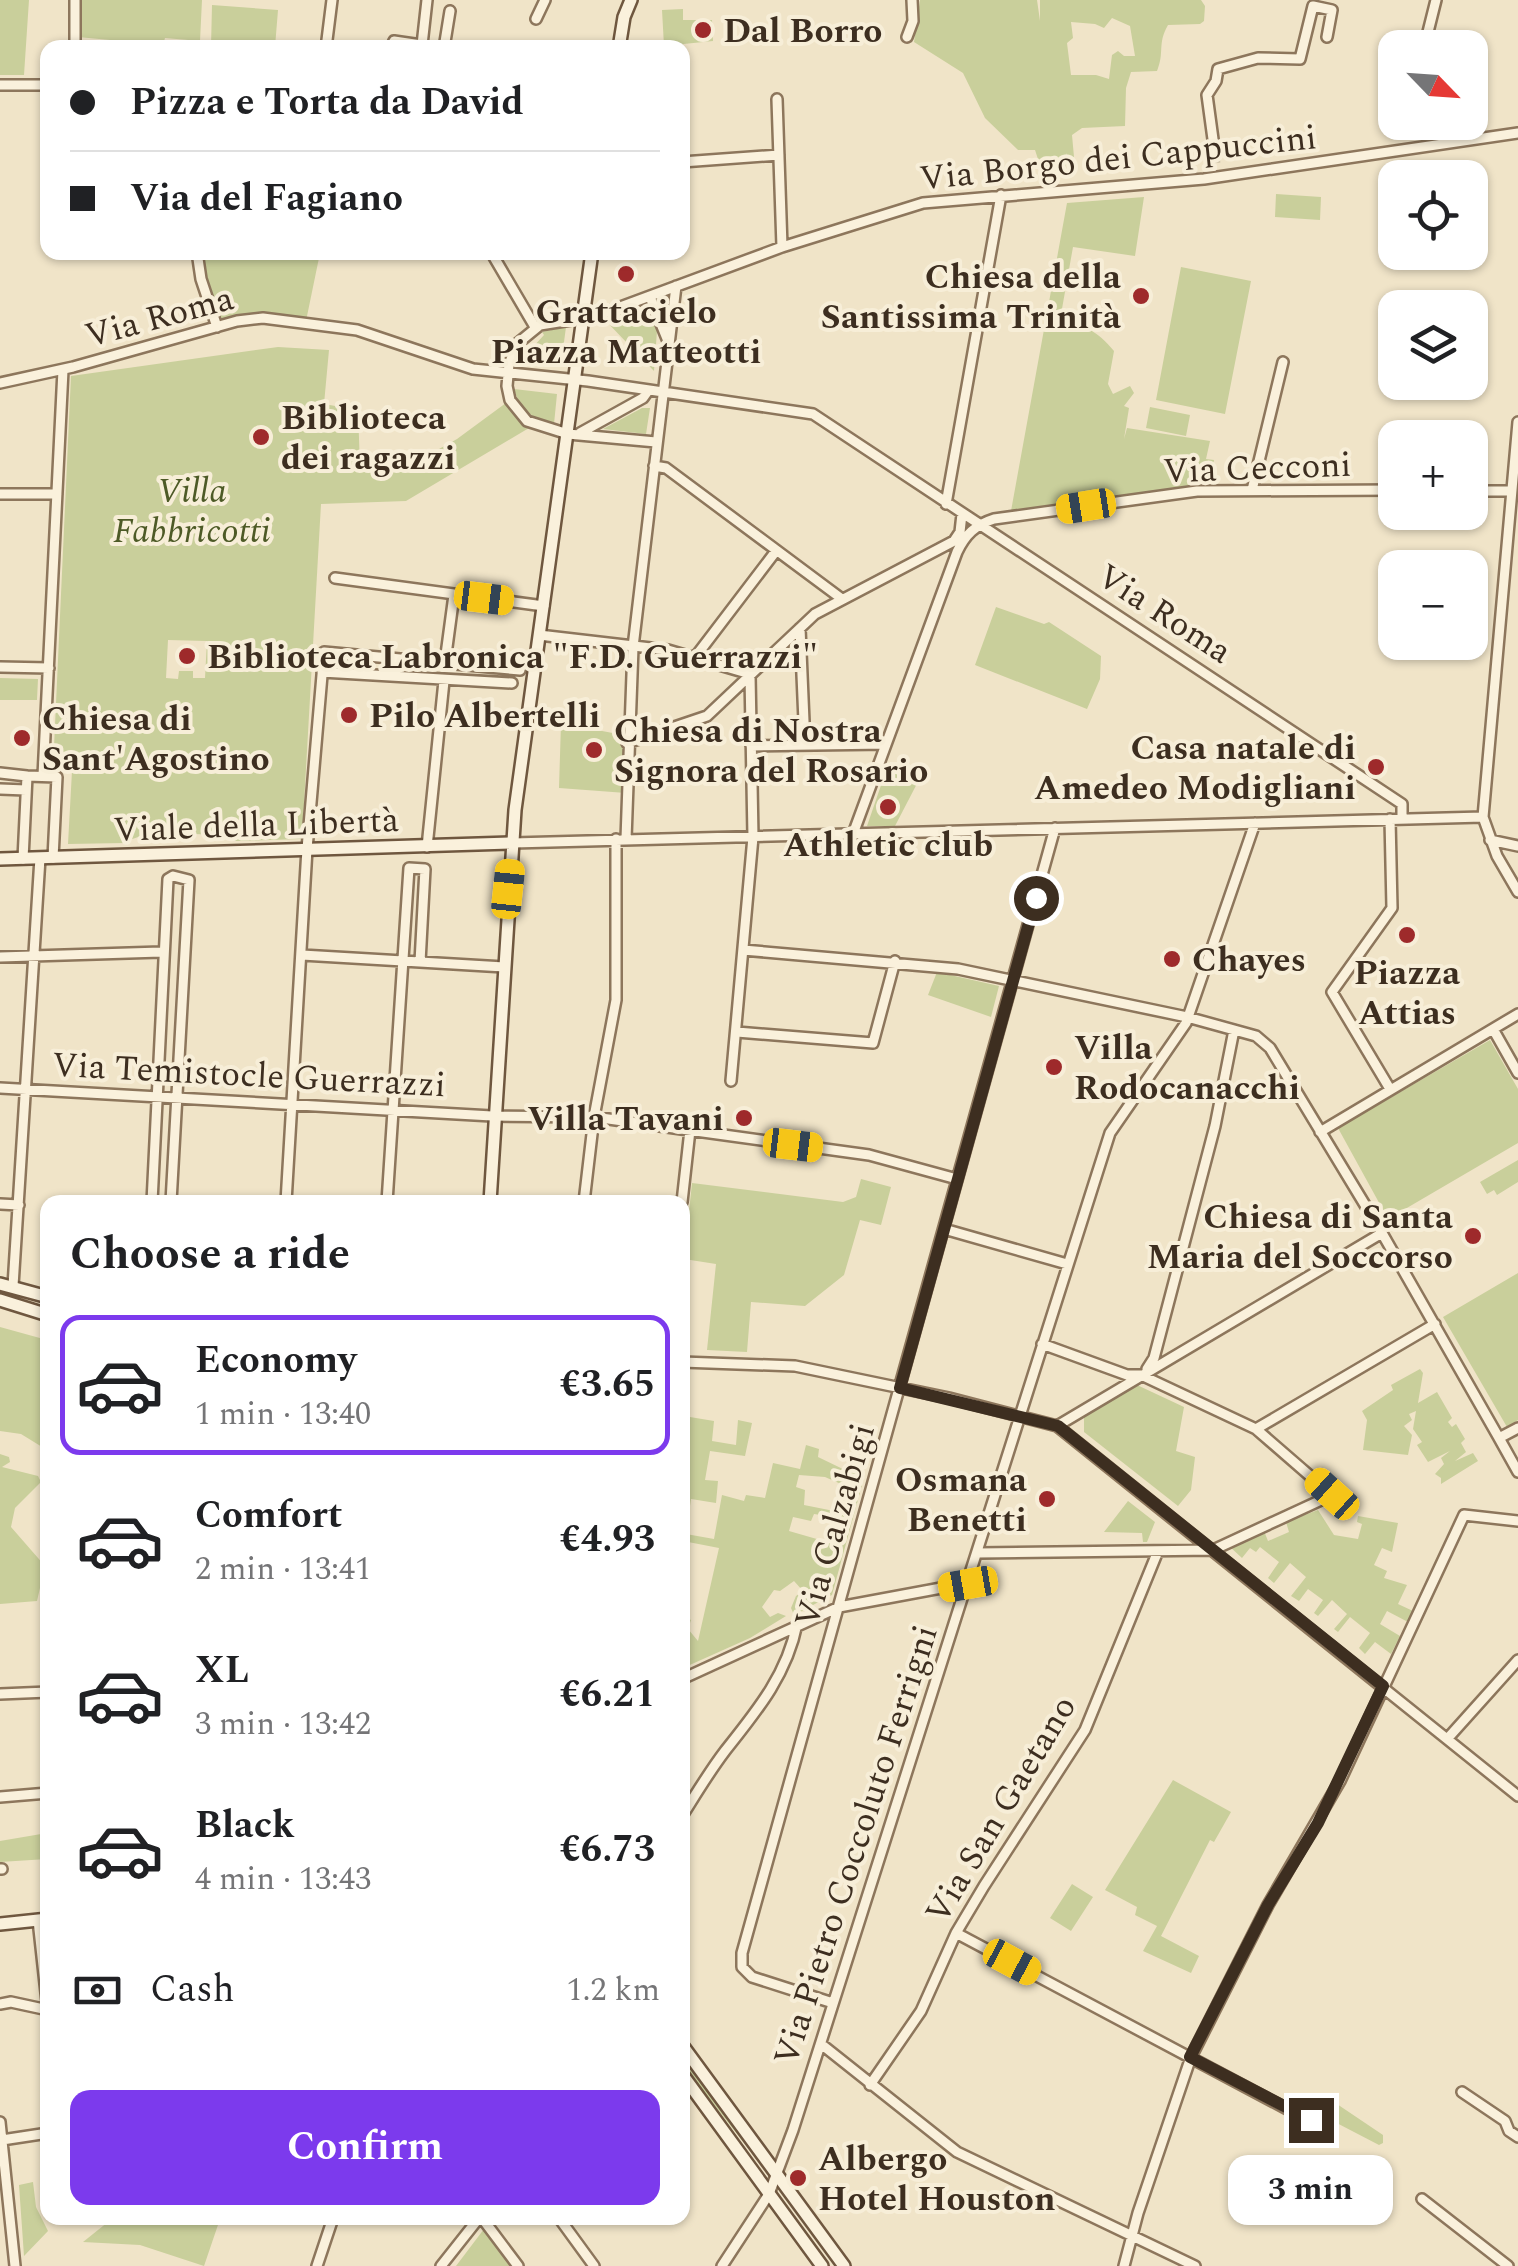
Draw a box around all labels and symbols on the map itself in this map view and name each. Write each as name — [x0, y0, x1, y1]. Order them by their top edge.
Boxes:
place label: Dal Borro — [723, 5, 883, 58]
marker: Dal Borro — [692, 19, 714, 41]
north arrow — [1378, 30, 1488, 140]
street label: Via Borgo dei Cappuccini — [917, 111, 1319, 206]
place label: Chiesa della Santissima Trinità — [821, 251, 1121, 344]
marker: Grattacielo Piazza Matteotti — [615, 263, 637, 285]
street label: Via Roma — [79, 272, 240, 363]
marker: Chiesa della Santissima Trinità — [1130, 285, 1152, 307]
place label: Grattacielo Piazza Matteotti — [491, 286, 761, 379]
place label: Biblioteca dei ragazzi — [281, 392, 456, 485]
marker: Biblioteca dei ragazzi — [250, 426, 272, 448]
street label: Via Cecconi — [1162, 439, 1352, 498]
park label: Villa Fabbricotti — [113, 465, 271, 558]
car — [1054, 486, 1118, 526]
street label: Via Roma — [1086, 551, 1242, 678]
car — [452, 579, 516, 617]
place label: Biblioteca Labronica "F.D. Guerrazzi" — [207, 631, 818, 684]
marker: Biblioteca Labronica "F.D. Guerrazzi" — [176, 645, 198, 667]
place label: Pilo Albertelli — [369, 690, 601, 743]
place label: Chiesa di Sant'Agostino — [42, 693, 270, 786]
marker: Pilo Albertelli — [338, 704, 360, 726]
place label: Chiesa di Nostra Signora del Rosario — [614, 705, 928, 798]
place label: Casa natale di Amedeo Modigliani — [1034, 722, 1356, 815]
marker: Chiesa di Sant'Agostino — [11, 727, 33, 749]
marker: Chiesa di Nostra Signora del Rosario — [583, 739, 605, 761]
marker: Casa natale di Amedeo Modigliani — [1365, 756, 1387, 778]
street label: Viale della Libertà — [112, 794, 400, 857]
marker: Athletic club — [877, 796, 899, 818]
place label: Athletic club — [783, 819, 993, 872]
car — [490, 858, 526, 920]
route start — [1014, 876, 1059, 921]
marker: Piazza Attias — [1396, 924, 1418, 946]
place label: Chayes — [1192, 934, 1306, 987]
place label: Piazza Attias — [1354, 947, 1460, 1040]
marker: Chayes — [1161, 948, 1183, 970]
place label: Villa Rodocanacchi — [1074, 1022, 1300, 1115]
street label: Via Temistocle Guerrazzi — [51, 1039, 447, 1112]
marker: Villa Rodocanacchi — [1043, 1056, 1065, 1078]
place label: Villa Tavani — [527, 1093, 724, 1146]
marker: Villa Tavani — [733, 1107, 755, 1129]
car — [761, 1126, 825, 1164]
place label: Chiesa di Santa Maria del Soccorso — [1147, 1191, 1453, 1284]
marker: Chiesa di Santa Maria del Soccorso — [1462, 1225, 1484, 1247]
street label: Via Calzabigi — [781, 1417, 890, 1634]
place label: Osmana Benetti — [895, 1454, 1027, 1547]
car — [1300, 1463, 1364, 1525]
marker: Osmana Benetti — [1036, 1488, 1058, 1510]
car — [936, 1564, 1000, 1604]
street label: Via Pietro Coccoluto Ferrigni — [760, 1618, 953, 2072]
street label: Via San Gaetano — [912, 1686, 1090, 1934]
car — [978, 1935, 1046, 1989]
route end — [1289, 2098, 1334, 2143]
place label: Albergo Hotel Houston — [818, 2133, 1056, 2226]
callout: 3 min — [1228, 2155, 1394, 2225]
marker: Albergo Hotel Houston — [787, 2167, 809, 2189]

